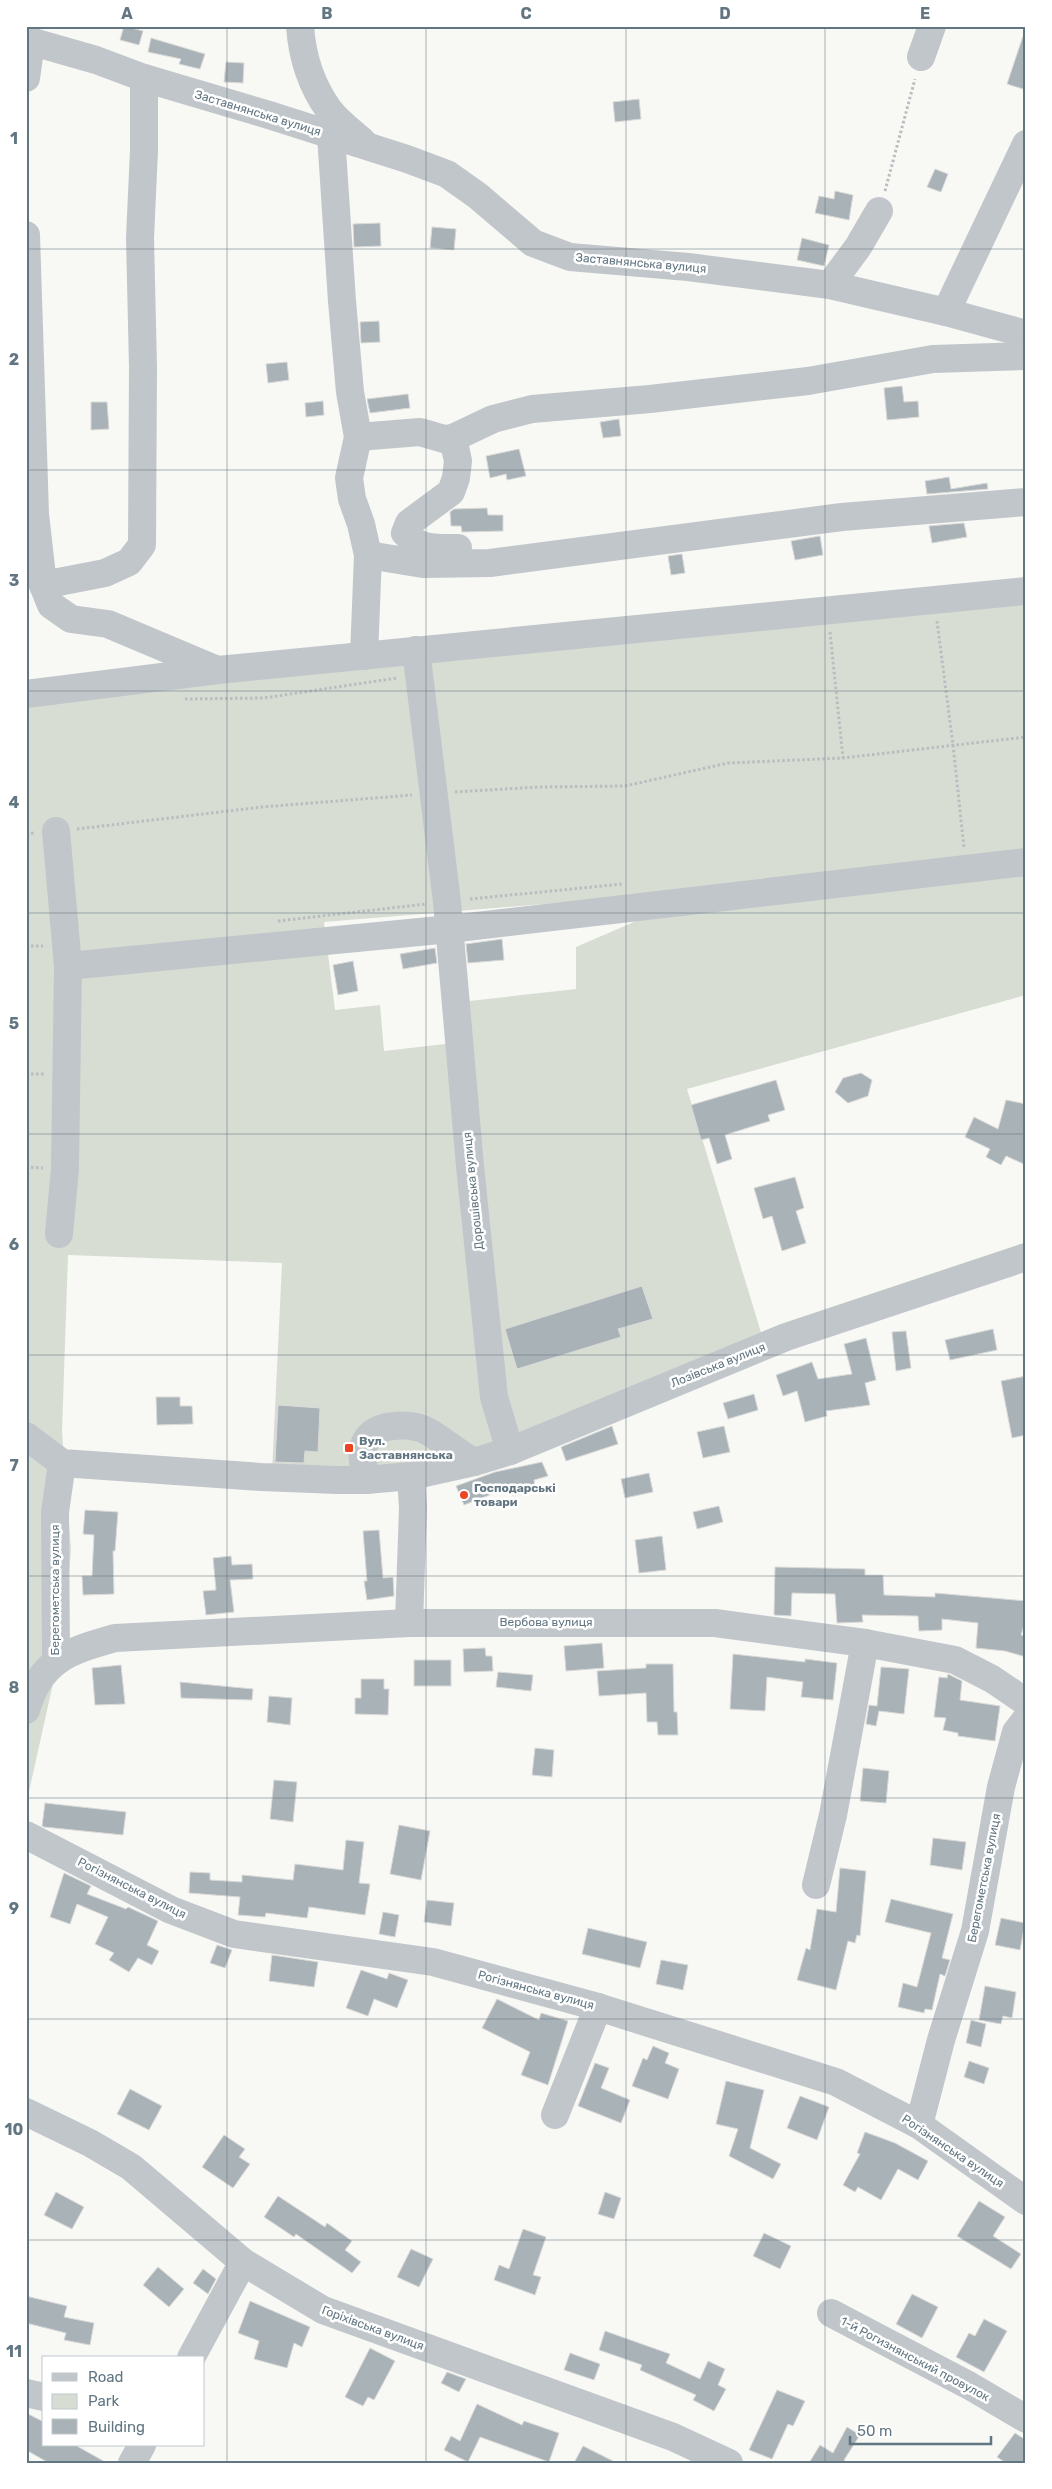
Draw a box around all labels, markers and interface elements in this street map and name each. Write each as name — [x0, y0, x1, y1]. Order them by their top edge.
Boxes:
text: A — [121, 4, 133, 23]
text: B — [321, 4, 333, 23]
text: C — [520, 4, 532, 23]
text: D — [719, 4, 731, 23]
text: E — [920, 4, 930, 23]
street label: Заставнянська вулиця — [193, 87, 323, 139]
text: 1 — [10, 129, 18, 148]
street label: Заставнянська вулиця — [575, 250, 707, 276]
text: 2 — [9, 350, 19, 369]
text: 3 — [9, 571, 19, 590]
text: 4 — [9, 793, 20, 812]
text: 5 — [9, 1014, 19, 1033]
street label: Дорошівська вулиця — [460, 1131, 486, 1251]
text: 6 — [9, 1235, 19, 1254]
street label: Лозівська вулиця — [669, 1340, 767, 1390]
place label: Вул. Заставнянська — [359, 1434, 453, 1462]
marker: Вул. Заставнянська — [343, 1442, 355, 1454]
text: 7 — [9, 1456, 19, 1475]
place label: Господарські товари — [474, 1481, 556, 1509]
marker: Господарські товари — [458, 1489, 470, 1501]
street label: Берегометська вулиця — [48, 1524, 62, 1656]
street label: Вербова вулиця — [499, 1615, 593, 1629]
text: 8 — [9, 1678, 20, 1697]
street label: Берегометська вулиця — [965, 1812, 1003, 1944]
street label: Рогізнянська вулиця — [75, 1855, 189, 1921]
text: 9 — [9, 1899, 19, 1918]
street label: Рогізнянська вулиця — [476, 1968, 596, 2012]
street label: Рогізнянська вулиця — [899, 2112, 1007, 2190]
text: 10 — [5, 2120, 24, 2139]
street label: Горіхівська вулиця — [320, 2303, 426, 2353]
street label: 1-й Рогизнянський провулок — [838, 2314, 992, 2405]
text: 11 — [6, 2342, 22, 2361]
legend — [42, 2356, 205, 2446]
text: Road — [88, 2368, 124, 2386]
text: Park — [88, 2392, 119, 2410]
scale bar — [850, 2414, 991, 2446]
text: Building — [88, 2418, 145, 2436]
text: 50 m — [857, 2422, 892, 2440]

